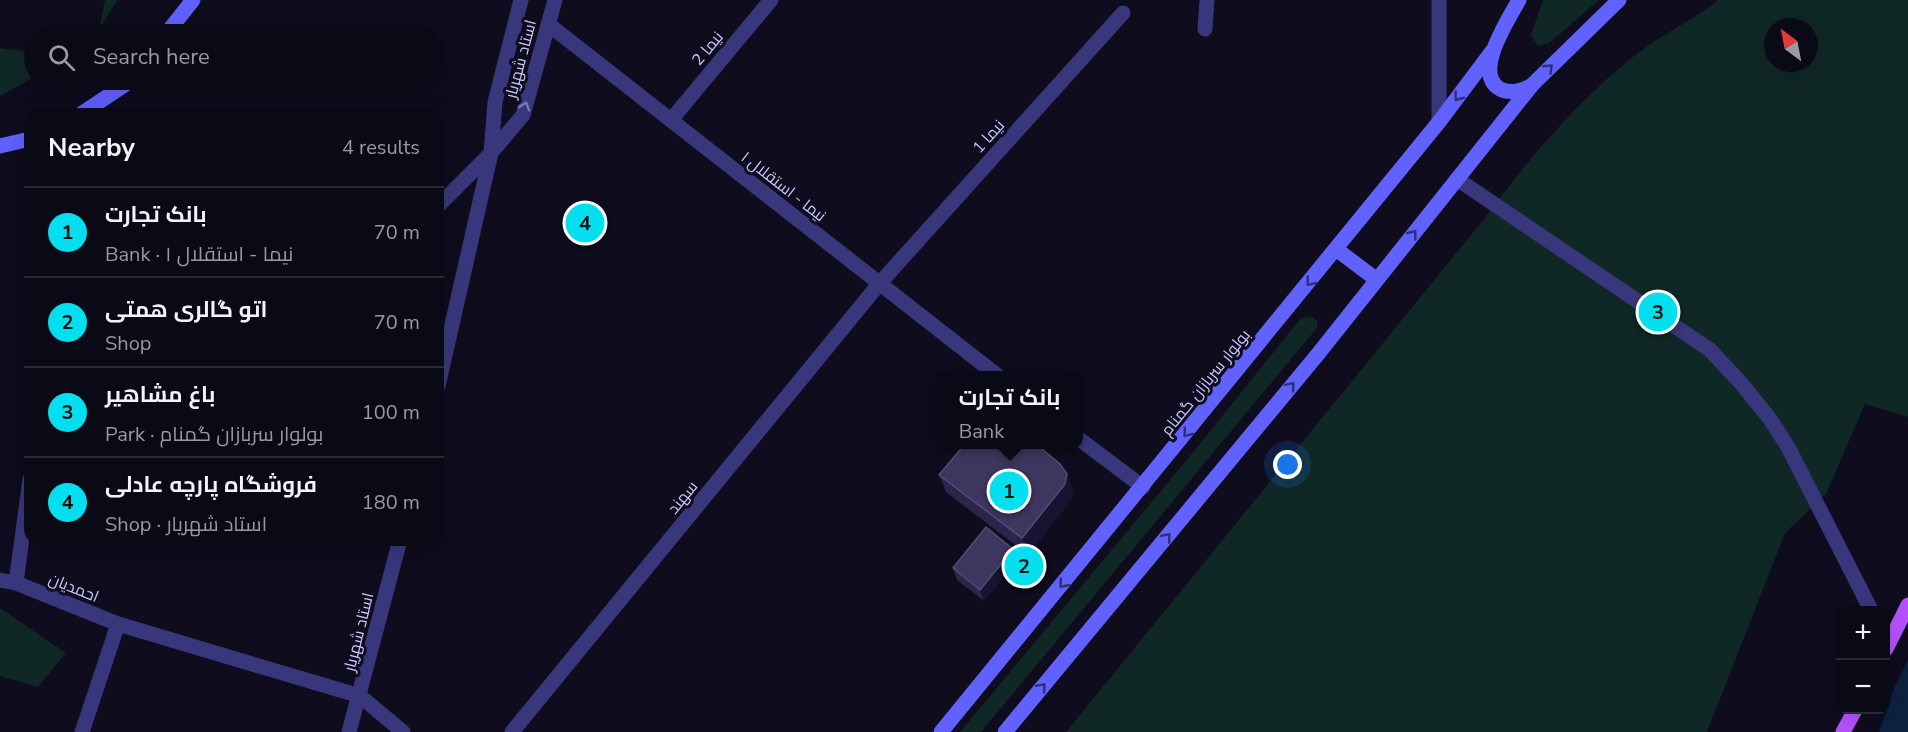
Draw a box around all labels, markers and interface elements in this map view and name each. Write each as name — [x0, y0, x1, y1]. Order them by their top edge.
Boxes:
street label: استاد شهریار — [500, 17, 542, 102]
north arrow — [1764, 18, 1818, 72]
search box — [24, 24, 444, 90]
street label: نیما 2 — [687, 27, 728, 70]
icon: search — [45, 41, 78, 74]
text: Search here — [93, 42, 210, 72]
one-way arrow — [1541, 65, 1552, 76]
one-way arrow — [1454, 91, 1465, 102]
one-way arrow — [518, 101, 530, 112]
street label: نیما 1 — [968, 115, 1010, 158]
text: Nearby — [48, 130, 135, 165]
text: 4 results — [342, 134, 420, 161]
street label: نیما - استقلال ۱ — [736, 147, 831, 227]
text: بانک تجارت — [105, 200, 207, 230]
pin: 4 — [566, 200, 604, 246]
text: 1 — [62, 219, 74, 246]
text: 70 m — [374, 219, 420, 246]
one-way arrow — [1406, 230, 1417, 241]
text: Bank · نیما - استقلال ۱ — [105, 241, 293, 268]
one-way arrow — [1306, 275, 1317, 286]
pin: 3 — [1638, 290, 1678, 334]
text: اتو گالری همتی — [105, 295, 267, 325]
text: 2 — [62, 309, 74, 336]
text: 70 m — [374, 309, 420, 336]
street label: بولوار سربازان گمنام — [1156, 325, 1256, 440]
text: Shop — [105, 330, 151, 357]
popup — [936, 371, 1083, 449]
text: باغ مشاهیر — [105, 380, 215, 410]
one-way arrow — [1284, 382, 1295, 393]
text: بانک تجارت — [959, 383, 1060, 413]
text: 3 — [62, 399, 74, 426]
text: 100 m — [362, 399, 420, 426]
text: Bank — [959, 418, 1004, 445]
text: Park · بولوار سربازان گمنام — [105, 421, 323, 448]
one-way arrow — [1183, 426, 1194, 437]
your location — [1273, 450, 1302, 479]
pin: 1 — [990, 468, 1028, 514]
text: فروشگاه پارچه عادلی — [105, 470, 317, 500]
street label: سهند — [663, 476, 703, 519]
text: 4 — [62, 489, 74, 516]
text: 180 m — [362, 489, 420, 516]
text: Shop · استاد شهریار — [105, 511, 267, 538]
one-way arrow — [1159, 532, 1170, 543]
pin: 2 — [1004, 544, 1044, 588]
street label: احمدیان — [45, 568, 102, 608]
one-way arrow — [1059, 577, 1070, 588]
street label: استاد شهریار — [338, 590, 379, 675]
map controls — [1836, 606, 1890, 714]
button: + — [1836, 606, 1890, 660]
button: − — [1836, 660, 1890, 714]
one-way arrow — [1035, 683, 1046, 694]

